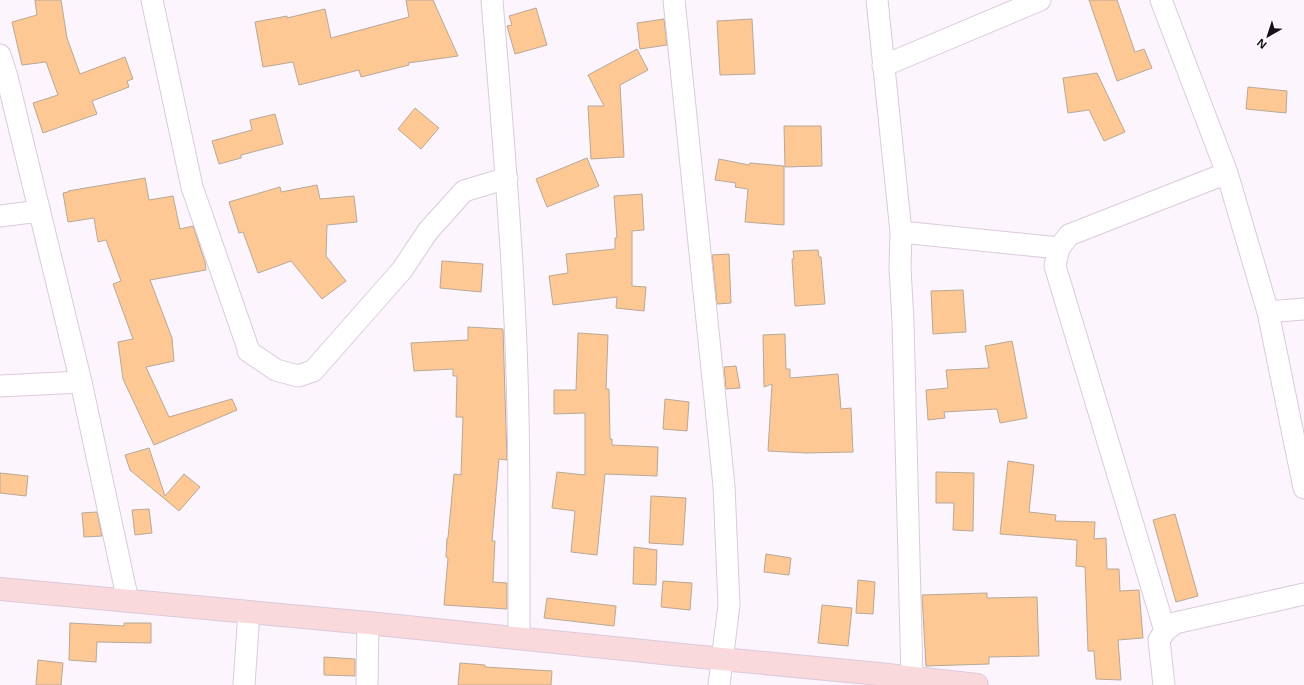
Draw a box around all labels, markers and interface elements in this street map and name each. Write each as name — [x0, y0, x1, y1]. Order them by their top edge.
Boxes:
north arrow — [1248, 16, 1288, 56]
text: N — [1253, 36, 1270, 53]

